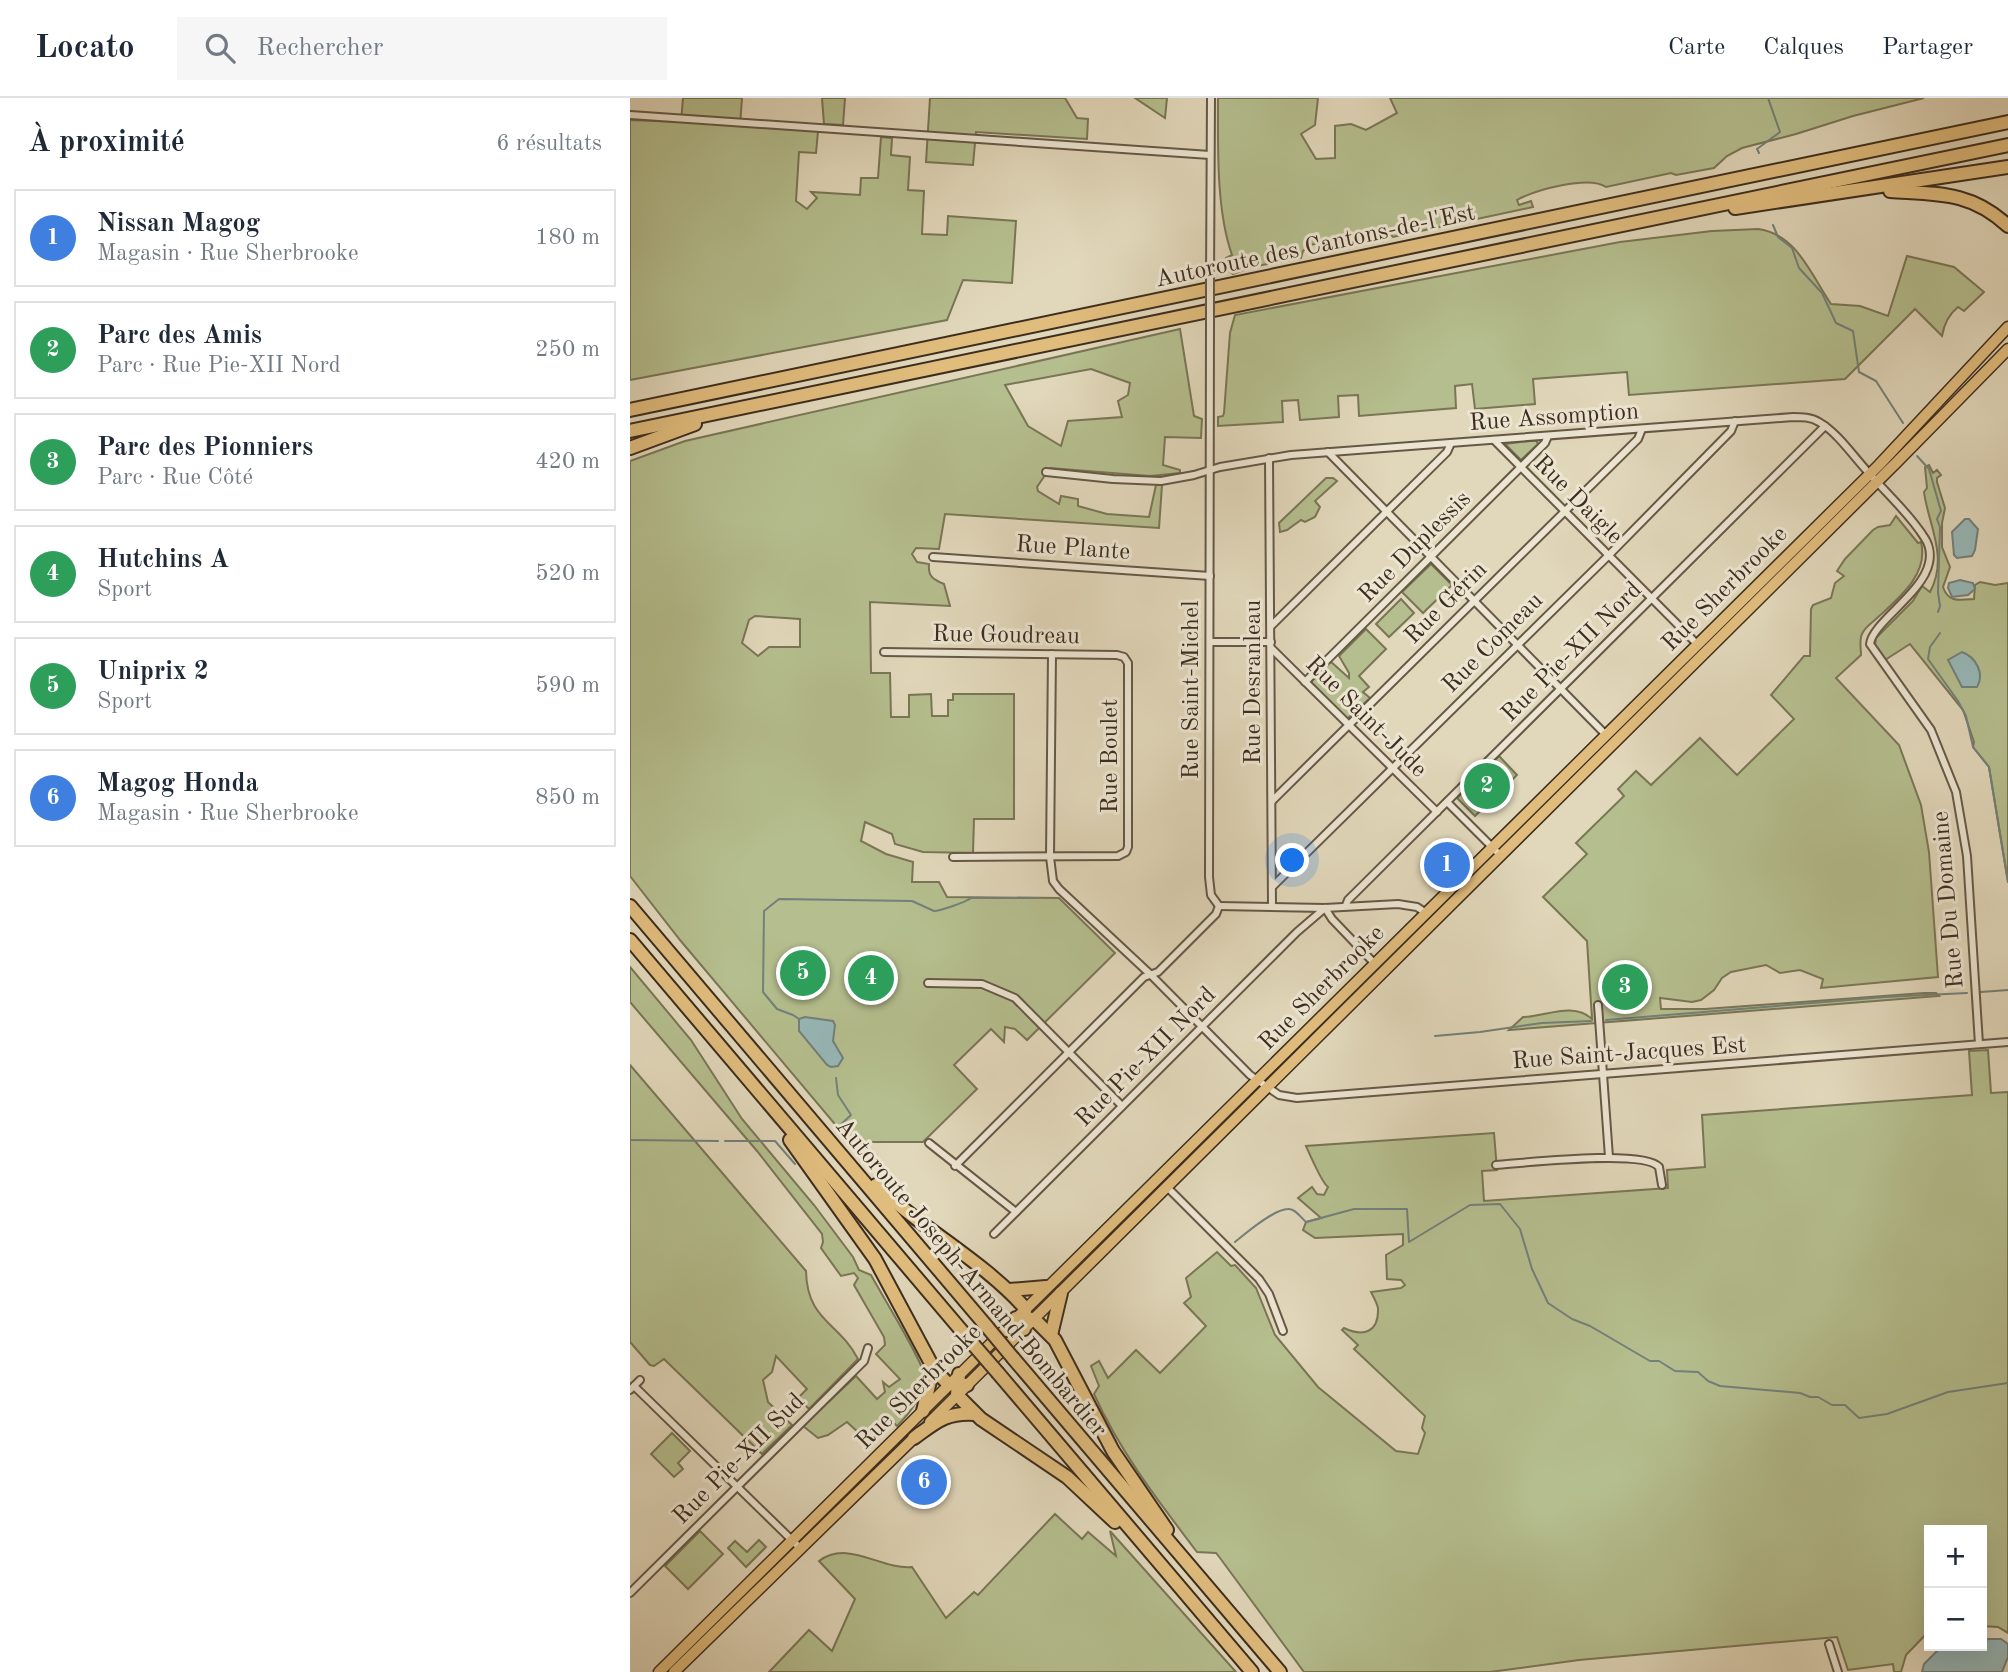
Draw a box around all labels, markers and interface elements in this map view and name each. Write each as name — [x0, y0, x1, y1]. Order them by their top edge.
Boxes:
search box — [177, 17, 667, 80]
icon: search — [201, 29, 239, 67]
text: Locato — [35, 32, 135, 65]
text: Rechercher — [257, 35, 383, 61]
text: Carte — [1668, 36, 1725, 60]
text: Calques — [1763, 36, 1844, 60]
text: Partager — [1882, 36, 1973, 60]
text: À proximité — [28, 128, 185, 158]
text: 6 résultats — [496, 132, 602, 155]
street label: Autoroute des Cantons-de-l'Est — [1153, 201, 1478, 293]
text: Nissan Magog — [97, 211, 260, 237]
text: 1 — [46, 226, 60, 249]
text: 180 m — [535, 226, 600, 249]
text: Magasin · Rue Sherbrooke — [97, 242, 358, 265]
text: Parc des Amis — [97, 323, 262, 349]
text: 2 — [46, 338, 60, 361]
text: 250 m — [535, 338, 600, 361]
text: Parc · Rue Pie-XII Nord — [97, 354, 341, 377]
street label: Rue Assomption — [1468, 400, 1640, 436]
text: Parc des Pionniers — [97, 435, 313, 461]
text: 3 — [46, 450, 60, 473]
text: 420 m — [535, 450, 600, 473]
street label: Rue Daigle — [1528, 451, 1627, 550]
text: Parc · Rue Côté — [97, 466, 253, 489]
street label: Rue Duplessis — [1355, 487, 1476, 608]
street label: Rue Sherbrooke — [1658, 522, 1793, 657]
street label: Rue Plante — [1015, 533, 1131, 565]
text: Hutchins A — [97, 547, 229, 573]
street label: Rue Gérin — [1401, 558, 1492, 649]
text: 4 — [46, 562, 60, 585]
text: 520 m — [535, 562, 600, 585]
text: Sport — [97, 578, 152, 601]
street label: Rue Pie-XII Nord — [1498, 578, 1647, 727]
street label: Rue Comeau — [1439, 589, 1548, 698]
street label: Rue Desranleau — [1242, 599, 1266, 764]
street label: Rue Saint-Michel — [1180, 601, 1204, 779]
street label: Rue Goudreau — [932, 623, 1080, 649]
street label: Rue Saint-Jude — [1300, 652, 1431, 783]
text: Uniprix 2 — [97, 659, 209, 685]
text: 5 — [46, 674, 60, 697]
text: 590 m — [535, 674, 600, 697]
text: Sport — [97, 690, 152, 713]
street label: Rue Boulet — [1099, 699, 1123, 813]
pin: 2 — [1464, 760, 1510, 812]
text: Magog Honda — [97, 771, 259, 797]
text: 6 — [46, 786, 60, 809]
text: 850 m — [535, 786, 600, 809]
text: Magasin · Rue Sherbrooke — [97, 802, 358, 825]
street label: Rue Du Domaine — [1929, 810, 1969, 990]
pin: 1 — [1424, 839, 1470, 891]
your location — [1275, 843, 1309, 877]
street label: Rue Sherbrooke — [1255, 921, 1390, 1056]
pin: 5 — [780, 947, 826, 999]
pin: 4 — [848, 952, 894, 1004]
pin: 3 — [1602, 961, 1648, 1013]
street label: Rue Pie-XII Nord — [1072, 983, 1221, 1132]
street label: Rue Saint-Jacques Est — [1511, 1034, 1747, 1074]
street label: Autoroute Joseph-Armand-Bombardier — [830, 1114, 1111, 1442]
street label: Rue Sherbrooke — [852, 1320, 987, 1455]
street label: Rue Pie-XII Sud — [669, 1389, 810, 1530]
pin: 6 — [901, 1456, 947, 1508]
map controls — [1924, 1525, 1987, 1651]
button: + — [1924, 1525, 1987, 1588]
button: − — [1924, 1588, 1987, 1651]

